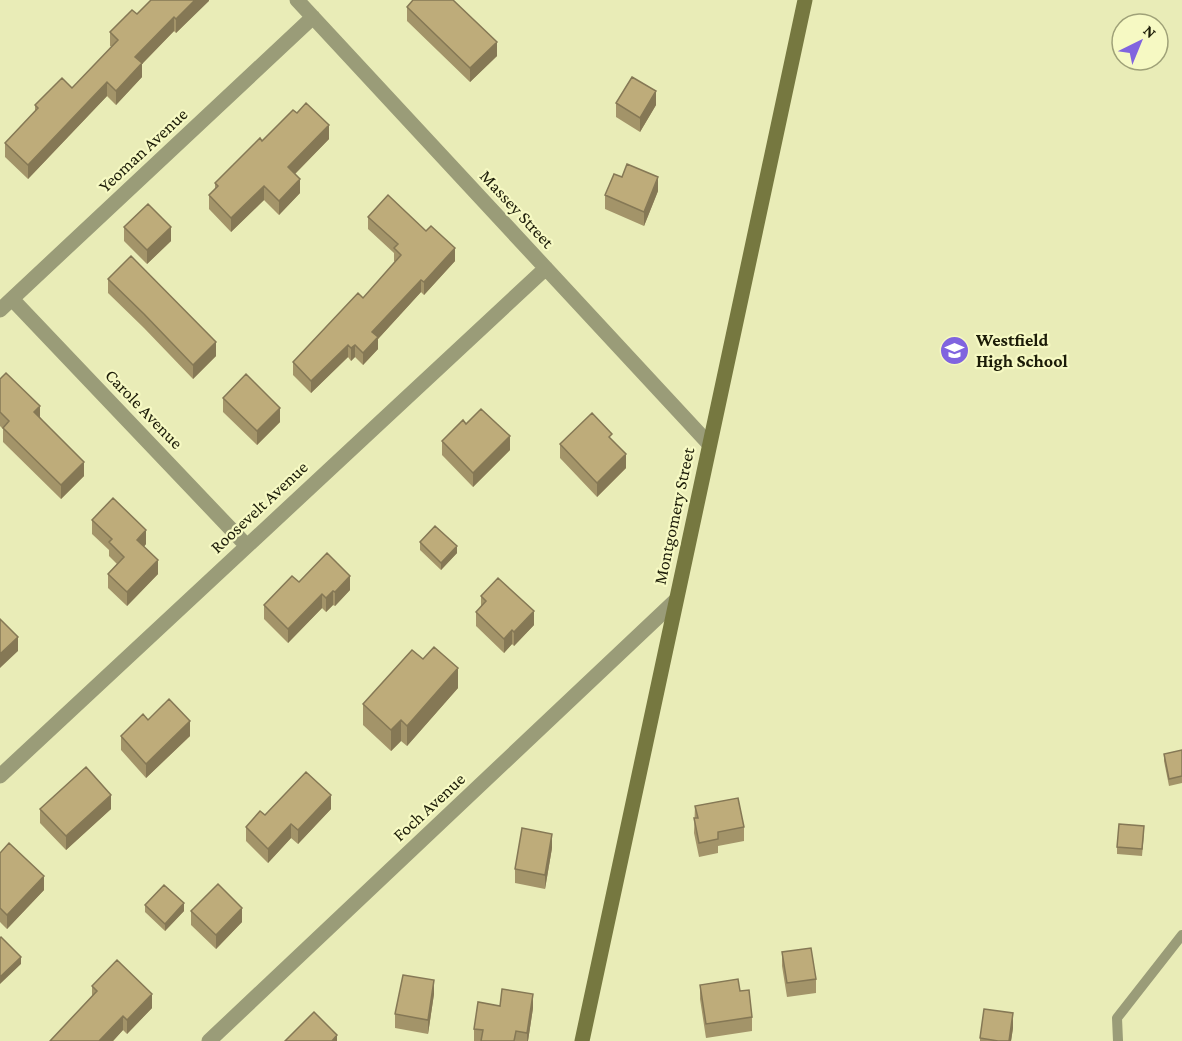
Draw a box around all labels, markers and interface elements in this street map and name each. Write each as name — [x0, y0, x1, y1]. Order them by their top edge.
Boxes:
north arrow — [1110, 12, 1170, 72]
text: N — [1140, 21, 1160, 41]
street label: Yeoman Avenue — [94, 104, 192, 196]
street label: Massey Street — [476, 166, 559, 253]
place label: Westfield High School — [975, 330, 1068, 371]
school or university icon: Westfield High School — [939, 334, 971, 366]
street label: Carole Avenue — [101, 365, 187, 453]
street label: Montgomery Street — [650, 445, 699, 586]
street label: Roosevelt Avenue — [206, 457, 312, 557]
street label: Foch Avenue — [389, 769, 469, 845]

